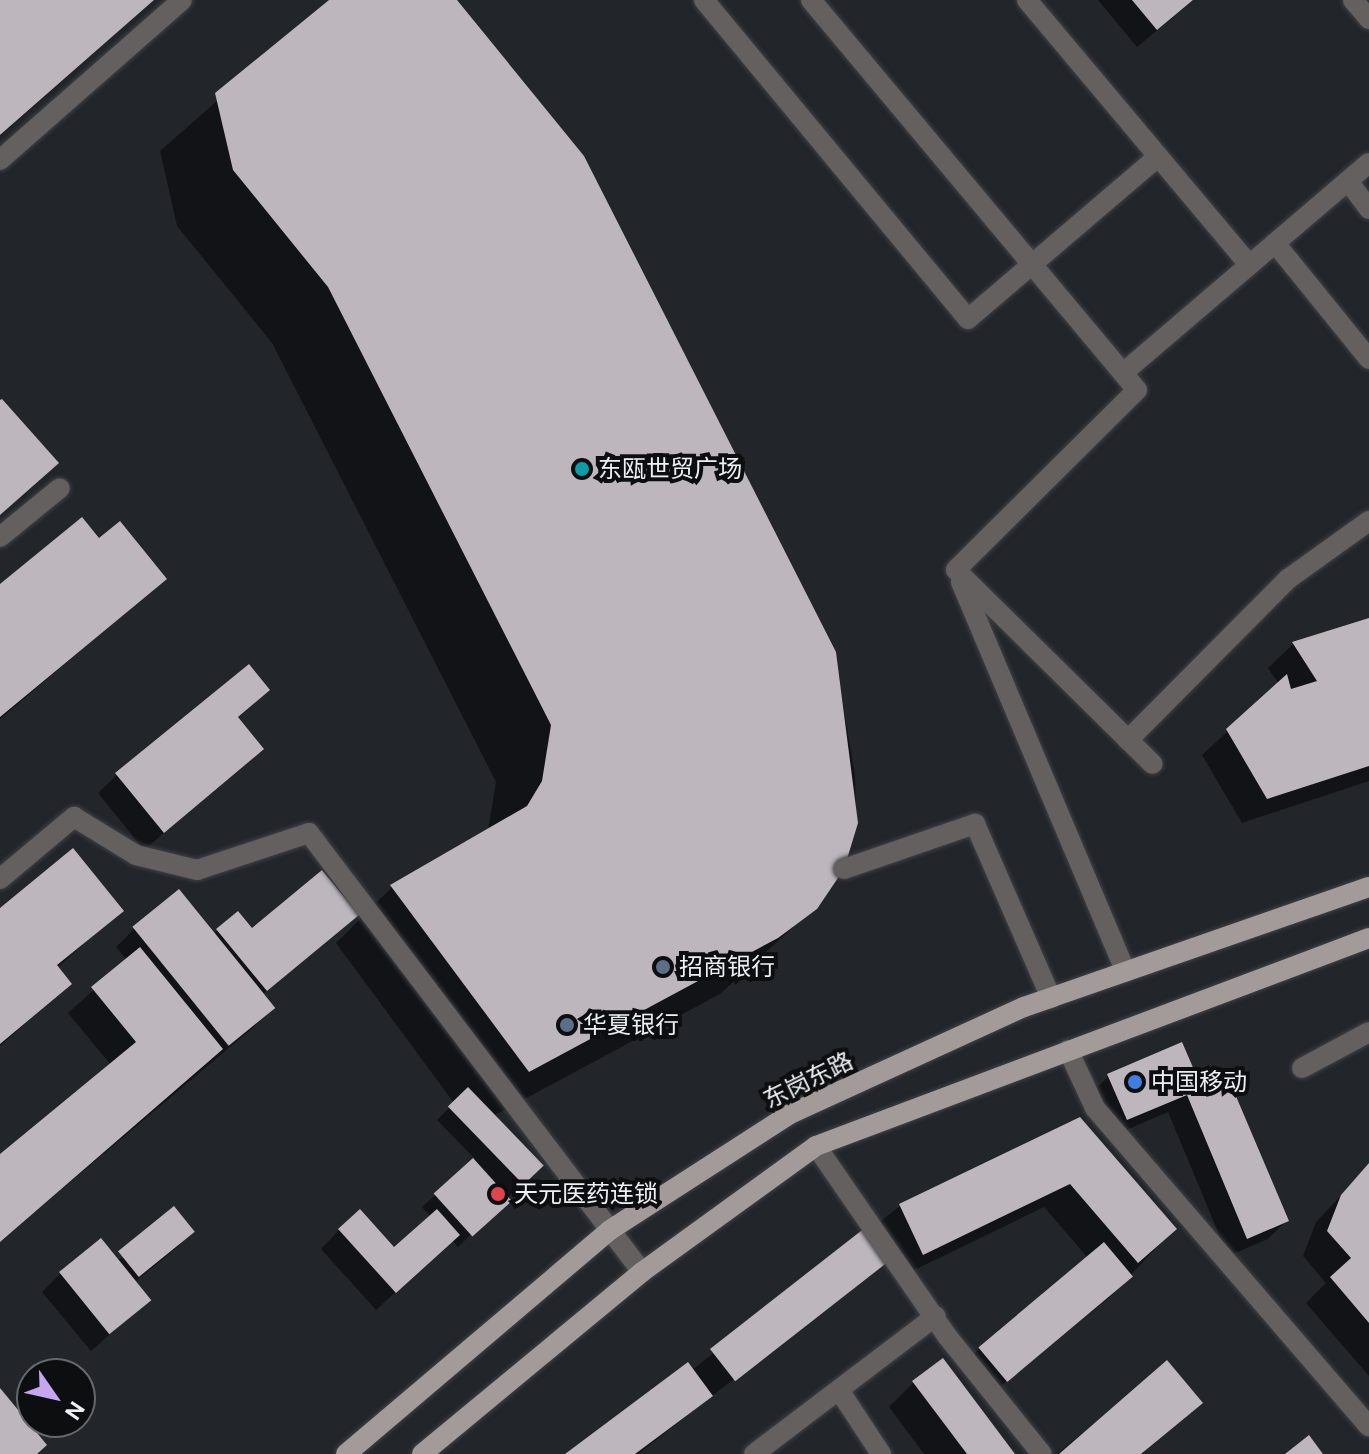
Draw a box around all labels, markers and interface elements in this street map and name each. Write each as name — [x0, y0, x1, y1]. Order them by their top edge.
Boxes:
place label: 东瓯世贸广场 — [598, 455, 742, 483]
marker: 东瓯世贸广场 — [573, 460, 591, 478]
place label: 招商银行 — [679, 953, 775, 981]
marker: 招商银行 — [654, 958, 672, 976]
place label: 华夏银行 — [583, 1011, 679, 1039]
marker: 华夏银行 — [558, 1016, 576, 1034]
street label: 东岗东路 — [759, 1046, 857, 1114]
place label: 中国移动 — [1151, 1068, 1247, 1096]
marker: 中国移动 — [1126, 1073, 1144, 1091]
place label: 天元医药连锁 — [514, 1180, 658, 1208]
marker: 天元医药连锁 — [489, 1185, 507, 1203]
north arrow — [16, 1358, 96, 1438]
text: N — [58, 1396, 91, 1425]

